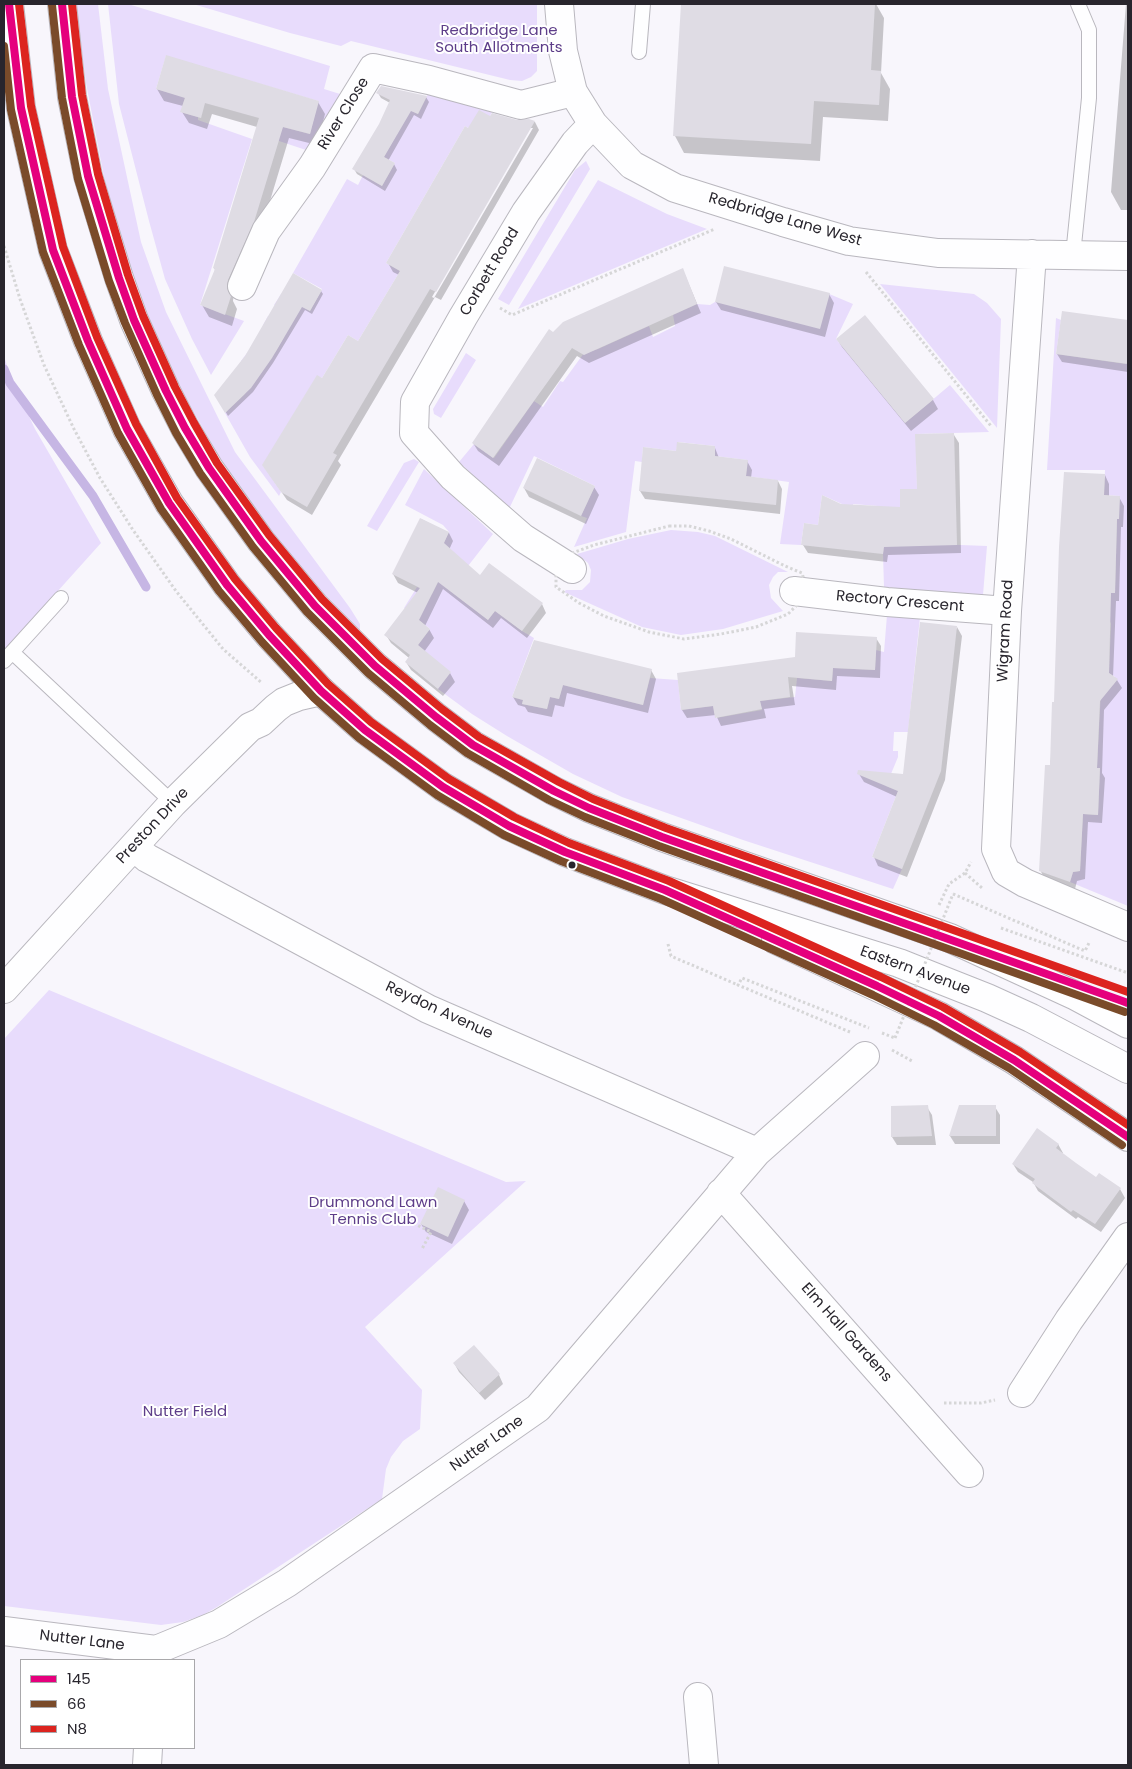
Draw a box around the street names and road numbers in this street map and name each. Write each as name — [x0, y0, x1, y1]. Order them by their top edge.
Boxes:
street label: River Close — [315, 74, 373, 154]
street label: Redbridge Lane West — [706, 190, 864, 250]
street label: Corbett Road — [456, 224, 524, 320]
street label: Wigram Road — [994, 579, 1018, 683]
street label: Rectory Crescent — [835, 587, 965, 617]
street label: Preston Drive — [113, 784, 193, 868]
street label: Eastern Avenue — [857, 943, 973, 999]
street label: Reydon Avenue — [382, 978, 496, 1044]
street label: Elm Hall Gardens — [797, 1280, 895, 1386]
street label: Nutter Lane — [447, 1412, 527, 1476]
street label: Nutter Lane — [38, 1627, 126, 1655]

